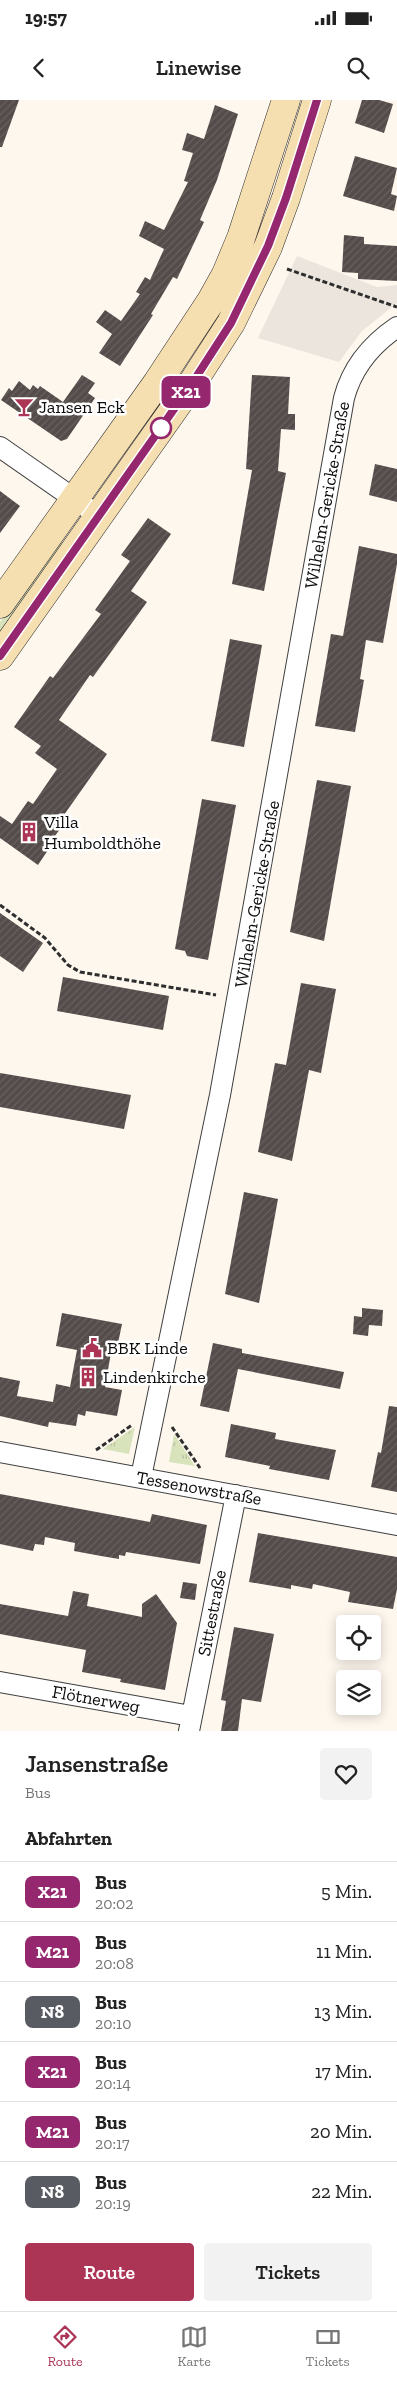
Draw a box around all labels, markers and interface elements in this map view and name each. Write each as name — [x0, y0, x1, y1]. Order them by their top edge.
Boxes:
text: 19:57 — [25, 6, 67, 29]
icon: back — [25, 54, 53, 82]
text: Linewise — [156, 54, 241, 81]
icon: search — [344, 54, 372, 82]
line badge: X21 — [157, 376, 215, 408]
text: X21 — [172, 381, 200, 403]
bar icon: Jansen Eck — [13, 396, 35, 418]
place label: Jansen Eck — [39, 396, 125, 418]
street label: Wilhelm-Gericke-Straße — [300, 400, 354, 590]
unlabelled marker — [150, 417, 172, 439]
street label: Wilhelm-Gericke-Straße — [230, 799, 284, 989]
place label: Villa Humboldthöhe — [43, 811, 161, 854]
building icon: Villa Humboldthöhe — [18, 821, 40, 843]
public building icon: BBK Linde — [81, 1337, 103, 1359]
place label: BBK Linde — [107, 1337, 188, 1359]
building icon: Lindenkirche — [77, 1366, 99, 1388]
place label: Lindenkirche — [103, 1366, 206, 1388]
street label: Tessenowstraße — [135, 1466, 263, 1510]
street label: Sittestraße — [193, 1568, 231, 1658]
map controls — [336, 1615, 381, 1715]
button: locate — [336, 1615, 381, 1660]
button: layers — [336, 1670, 381, 1715]
street label: Flötnerweg — [50, 1680, 142, 1718]
button: heart — [320, 1748, 372, 1800]
text: Jansenstraße — [25, 1749, 168, 1778]
text: Bus — [25, 1783, 51, 1802]
text: Abfahrten — [25, 1827, 112, 1850]
text: Bus — [95, 1871, 127, 1894]
text: 5 Min. — [321, 1880, 372, 1903]
text: X21 — [38, 1881, 67, 1903]
text: 20:02 — [95, 1894, 134, 1913]
text: Bus — [95, 1931, 127, 1954]
text: 11 Min. — [316, 1940, 372, 1963]
text: M21 — [36, 1941, 69, 1963]
text: 20:08 — [95, 1954, 134, 1973]
text: Bus — [95, 1991, 127, 2014]
text: 13 Min. — [314, 2000, 372, 2023]
text: N8 — [41, 2001, 64, 2023]
text: 20:10 — [95, 2014, 131, 2033]
text: Bus — [95, 2051, 127, 2074]
text: 17 Min. — [315, 2060, 372, 2083]
text: X21 — [38, 2061, 67, 2083]
text: 20:14 — [95, 2074, 131, 2093]
text: Bus — [95, 2111, 127, 2134]
text: 20 Min. — [310, 2120, 372, 2143]
text: M21 — [36, 2121, 69, 2143]
text: 20:17 — [95, 2134, 129, 2153]
text: Bus — [95, 2171, 127, 2194]
text: 22 Min. — [311, 2180, 372, 2203]
text: N8 — [41, 2181, 64, 2203]
text: 20:19 — [95, 2194, 131, 2213]
button: Route — [25, 2243, 194, 2301]
button: Tickets — [204, 2243, 372, 2301]
tab: Route — [47, 2323, 83, 2370]
tab: Karte — [177, 2323, 211, 2370]
tab: Tickets — [306, 2323, 350, 2370]

